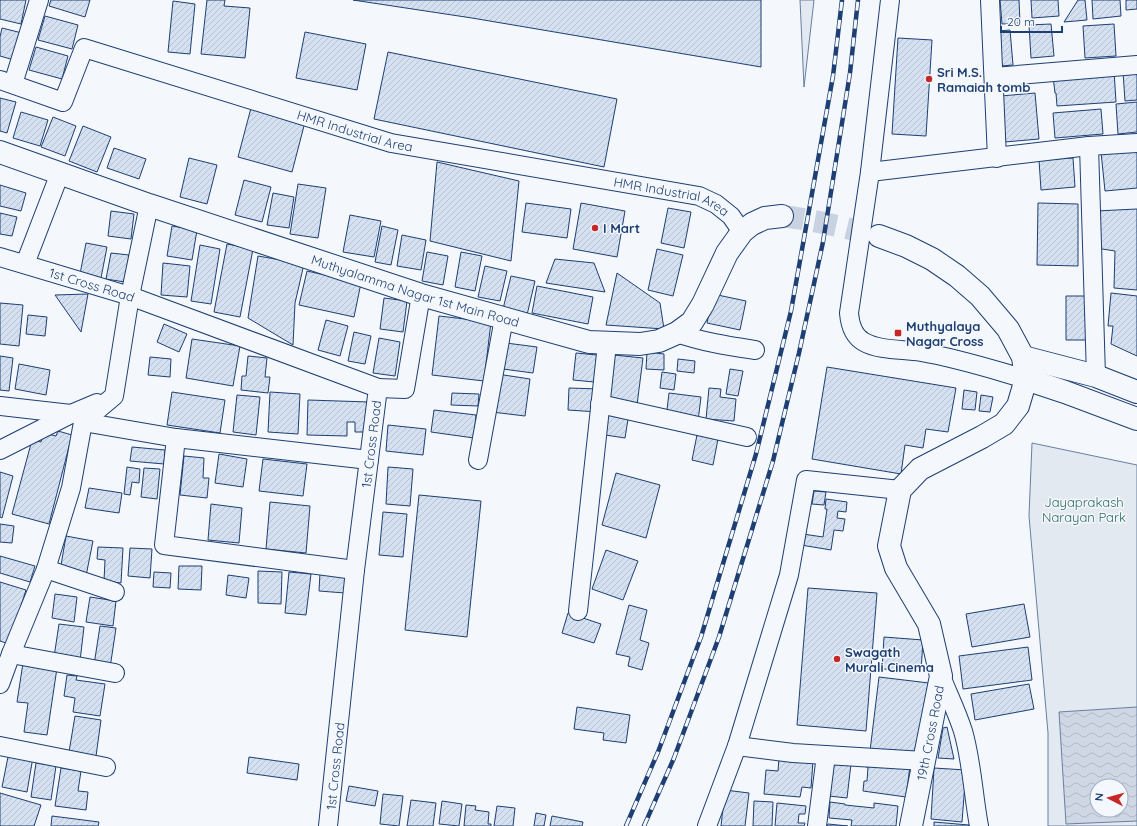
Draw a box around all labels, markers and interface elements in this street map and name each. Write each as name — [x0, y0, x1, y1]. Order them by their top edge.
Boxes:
scale bar — [1001, 8, 1062, 34]
text: 20 m — [1007, 14, 1035, 29]
place label: Sri M.S. Ramaiah tomb — [937, 64, 1030, 95]
marker: Sri M.S. Ramaiah tomb — [924, 74, 934, 84]
street label: HMR Industrial Area — [295, 106, 414, 155]
street label: HMR Industrial Area — [612, 173, 732, 219]
place label: I Mart — [603, 220, 640, 236]
marker: I Mart — [590, 223, 600, 233]
street label: Muthyalamma Nagar 1st Main Road — [309, 251, 521, 330]
street label: 1st Cross Road — [47, 264, 137, 305]
place label: Muthyalaya Nagar Cross — [906, 318, 984, 349]
marker: Muthyalaya Nagar Cross — [893, 328, 903, 338]
street label: 1st Cross Road — [358, 399, 384, 489]
park label: Jayaprakash Narayan Park — [1042, 494, 1126, 525]
place label: Swagath Murali Cinema — [845, 644, 934, 675]
marker: Swagath Murali Cinema — [832, 654, 842, 664]
street label: 19th Cross Road — [913, 684, 947, 782]
street label: 1st Cross Road — [322, 721, 348, 811]
north arrow — [1089, 778, 1129, 818]
text: N — [1092, 792, 1106, 802]

